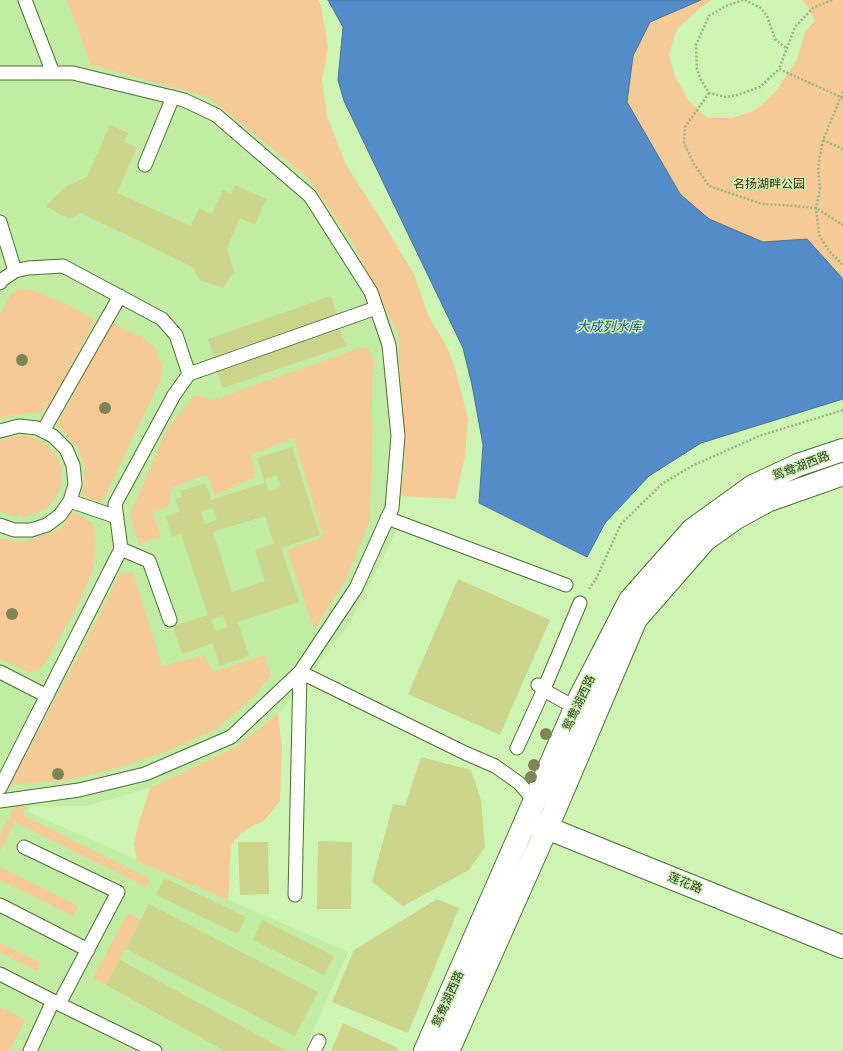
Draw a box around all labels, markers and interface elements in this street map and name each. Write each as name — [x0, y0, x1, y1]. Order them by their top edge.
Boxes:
park label: 名扬湖畔公园 — [733, 177, 805, 191]
water label: 大成列水库 — [577, 319, 641, 335]
street label: 鸳鸯湖西路 — [770, 449, 832, 483]
street label: 鸳鸯湖西路 — [560, 673, 598, 733]
street label: 莲花路 — [666, 870, 704, 896]
street label: 鸳鸯湖西路 — [429, 969, 467, 1029]

